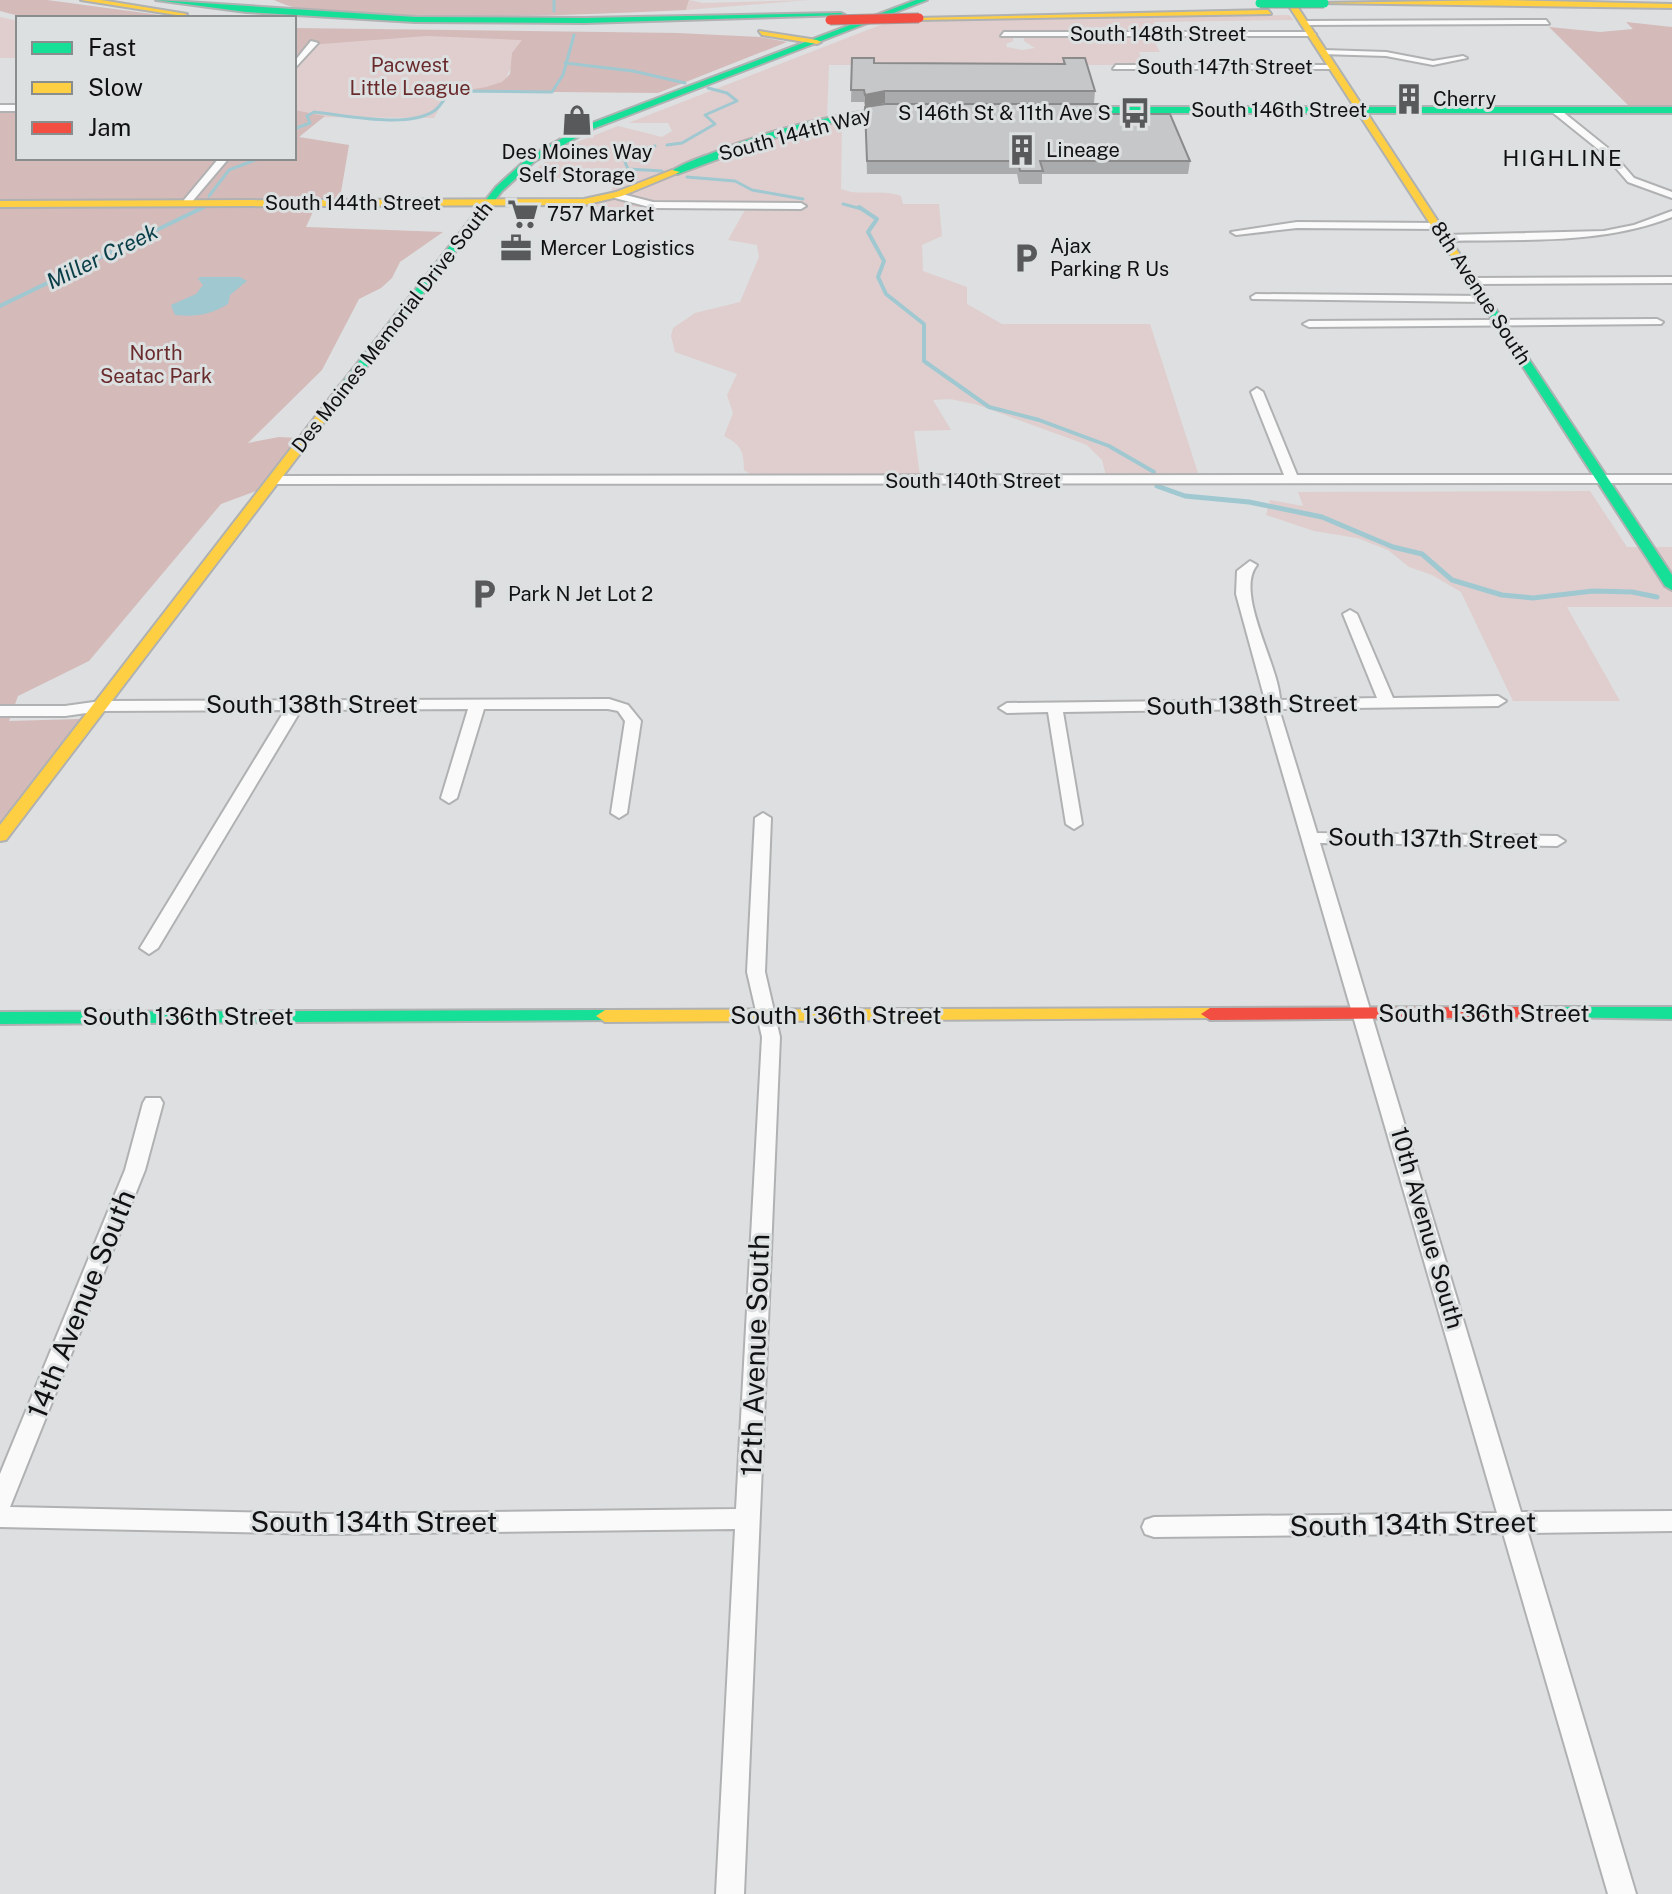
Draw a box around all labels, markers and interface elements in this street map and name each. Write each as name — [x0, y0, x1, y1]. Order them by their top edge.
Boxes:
legend — [16, 16, 296, 160]
street label: South 148th Street — [1070, 22, 1246, 46]
text: Fast — [88, 33, 136, 61]
park label: Pacwest Little League — [349, 53, 471, 100]
street label: South 147th Street — [1137, 55, 1313, 79]
text: Slow — [88, 73, 143, 101]
building icon: Cherry — [1392, 82, 1426, 116]
place label: Cherry — [1433, 87, 1497, 111]
bus stop icon: S 146th St & 11th Ave S — [1118, 96, 1152, 130]
street label: South 146th Street — [1191, 98, 1367, 122]
place label: S 146th St & 11th Ave S — [898, 101, 1111, 125]
street label: South 144th Way — [716, 102, 874, 166]
shop icon: Des Moines Way Self Storage — [560, 103, 594, 137]
text: Jam — [88, 113, 131, 141]
building icon: Lineage — [1005, 133, 1039, 167]
place label: Lineage — [1046, 138, 1120, 162]
place label: Des Moines Way Self Storage — [502, 140, 653, 187]
district label: HIGHLINE — [1502, 145, 1624, 171]
street label: South 144th Street — [265, 191, 441, 215]
street label: Des Moines Memorial Drive South — [286, 197, 498, 457]
supermarket icon: 757 Market — [506, 197, 540, 231]
place label: 757 Market — [547, 202, 655, 226]
street label: 8th Avenue South — [1426, 217, 1536, 369]
water label: Miller Creek — [42, 218, 162, 294]
office icon: Mercer Logistics — [499, 231, 533, 265]
place label: Ajax Parking R Us — [1050, 234, 1169, 281]
place label: Mercer Logistics — [540, 236, 695, 260]
parking icon: Ajax Parking R Us — [1009, 241, 1043, 275]
park label: North Seatac Park — [100, 341, 212, 388]
street label: South 140th Street — [885, 469, 1061, 493]
parking icon: Park N Jet Lot 2 — [467, 577, 501, 611]
place label: Park N Jet Lot 2 — [508, 582, 653, 606]
street label: South 138th Street — [1146, 688, 1358, 720]
street label: South 138th Street — [206, 690, 418, 718]
street label: South 137th Street — [1328, 822, 1539, 854]
street label: South 136th Street — [1378, 999, 1590, 1027]
street label: South 136th Street — [730, 1001, 942, 1029]
street label: South 136th Street — [82, 1002, 294, 1030]
street label: 10th Avenue South — [1386, 1124, 1470, 1332]
street label: 14th Avenue South — [20, 1185, 141, 1423]
street label: 12th Avenue South — [734, 1233, 775, 1477]
street label: South 134th Street — [251, 1505, 497, 1538]
street label: South 134th Street — [1289, 1505, 1537, 1542]

